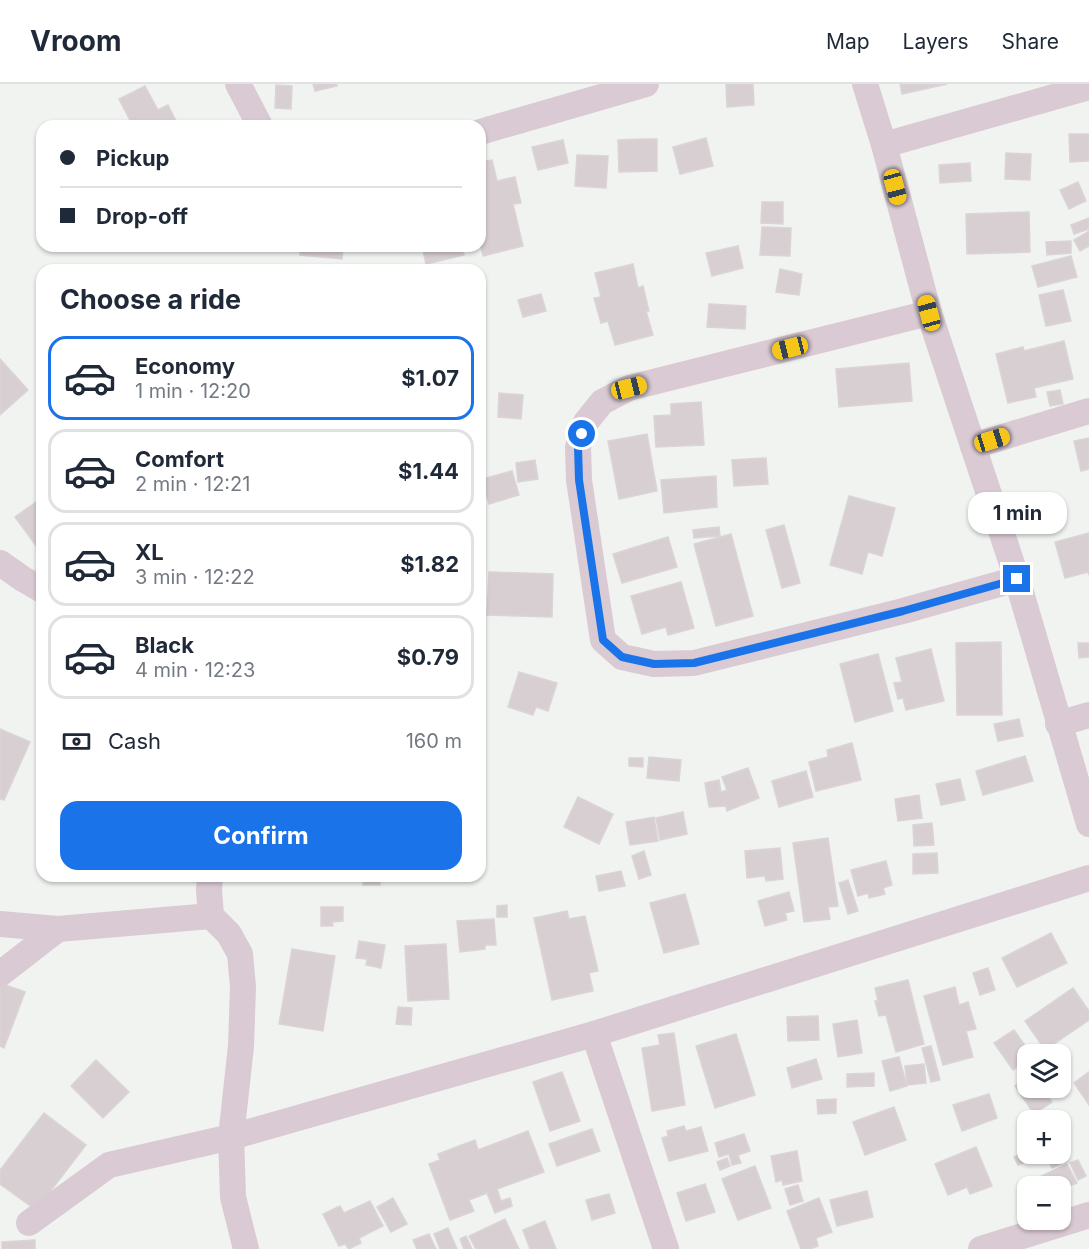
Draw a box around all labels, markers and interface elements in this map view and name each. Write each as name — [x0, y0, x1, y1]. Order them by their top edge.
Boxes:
text: Vroom — [30, 24, 122, 58]
text: Map — [826, 29, 870, 54]
text: Layers — [903, 29, 969, 54]
text: Share — [1002, 29, 1059, 54]
text: Pickup — [96, 145, 170, 171]
car — [882, 167, 908, 207]
text: Drop-off — [96, 203, 188, 229]
text: Choose a ride — [60, 283, 241, 316]
car — [916, 293, 942, 333]
car — [770, 335, 810, 361]
icon: car — [63, 351, 117, 405]
text: Economy — [135, 353, 235, 379]
text: $1.07 — [401, 365, 459, 391]
car — [609, 375, 649, 401]
text: 1 min · 12:20 — [135, 379, 251, 403]
route start — [568, 420, 595, 447]
car — [972, 426, 1012, 454]
icon: car — [63, 444, 117, 498]
text: Comfort — [135, 446, 224, 472]
text: $1.44 — [398, 458, 459, 484]
text: 2 min · 12:21 — [135, 472, 250, 496]
callout: 1 min — [968, 492, 1066, 534]
text: 1 min — [993, 501, 1042, 525]
icon: car — [63, 537, 117, 591]
text: XL — [135, 539, 164, 565]
text: $1.82 — [400, 551, 459, 577]
text: 3 min · 12:22 — [135, 565, 255, 589]
route end — [1003, 565, 1030, 592]
icon: car — [63, 630, 117, 684]
text: Black — [135, 632, 194, 658]
text: $0.79 — [397, 644, 459, 670]
text: 4 min · 12:23 — [135, 658, 255, 682]
icon: cash — [60, 725, 93, 758]
text: Cash — [108, 728, 161, 754]
text: 160 m — [406, 729, 462, 753]
button: Confirm — [60, 801, 462, 870]
map controls — [1017, 1044, 1071, 1230]
button: layers — [1017, 1044, 1071, 1098]
button: + — [1017, 1110, 1071, 1164]
button: − — [1017, 1176, 1071, 1230]

